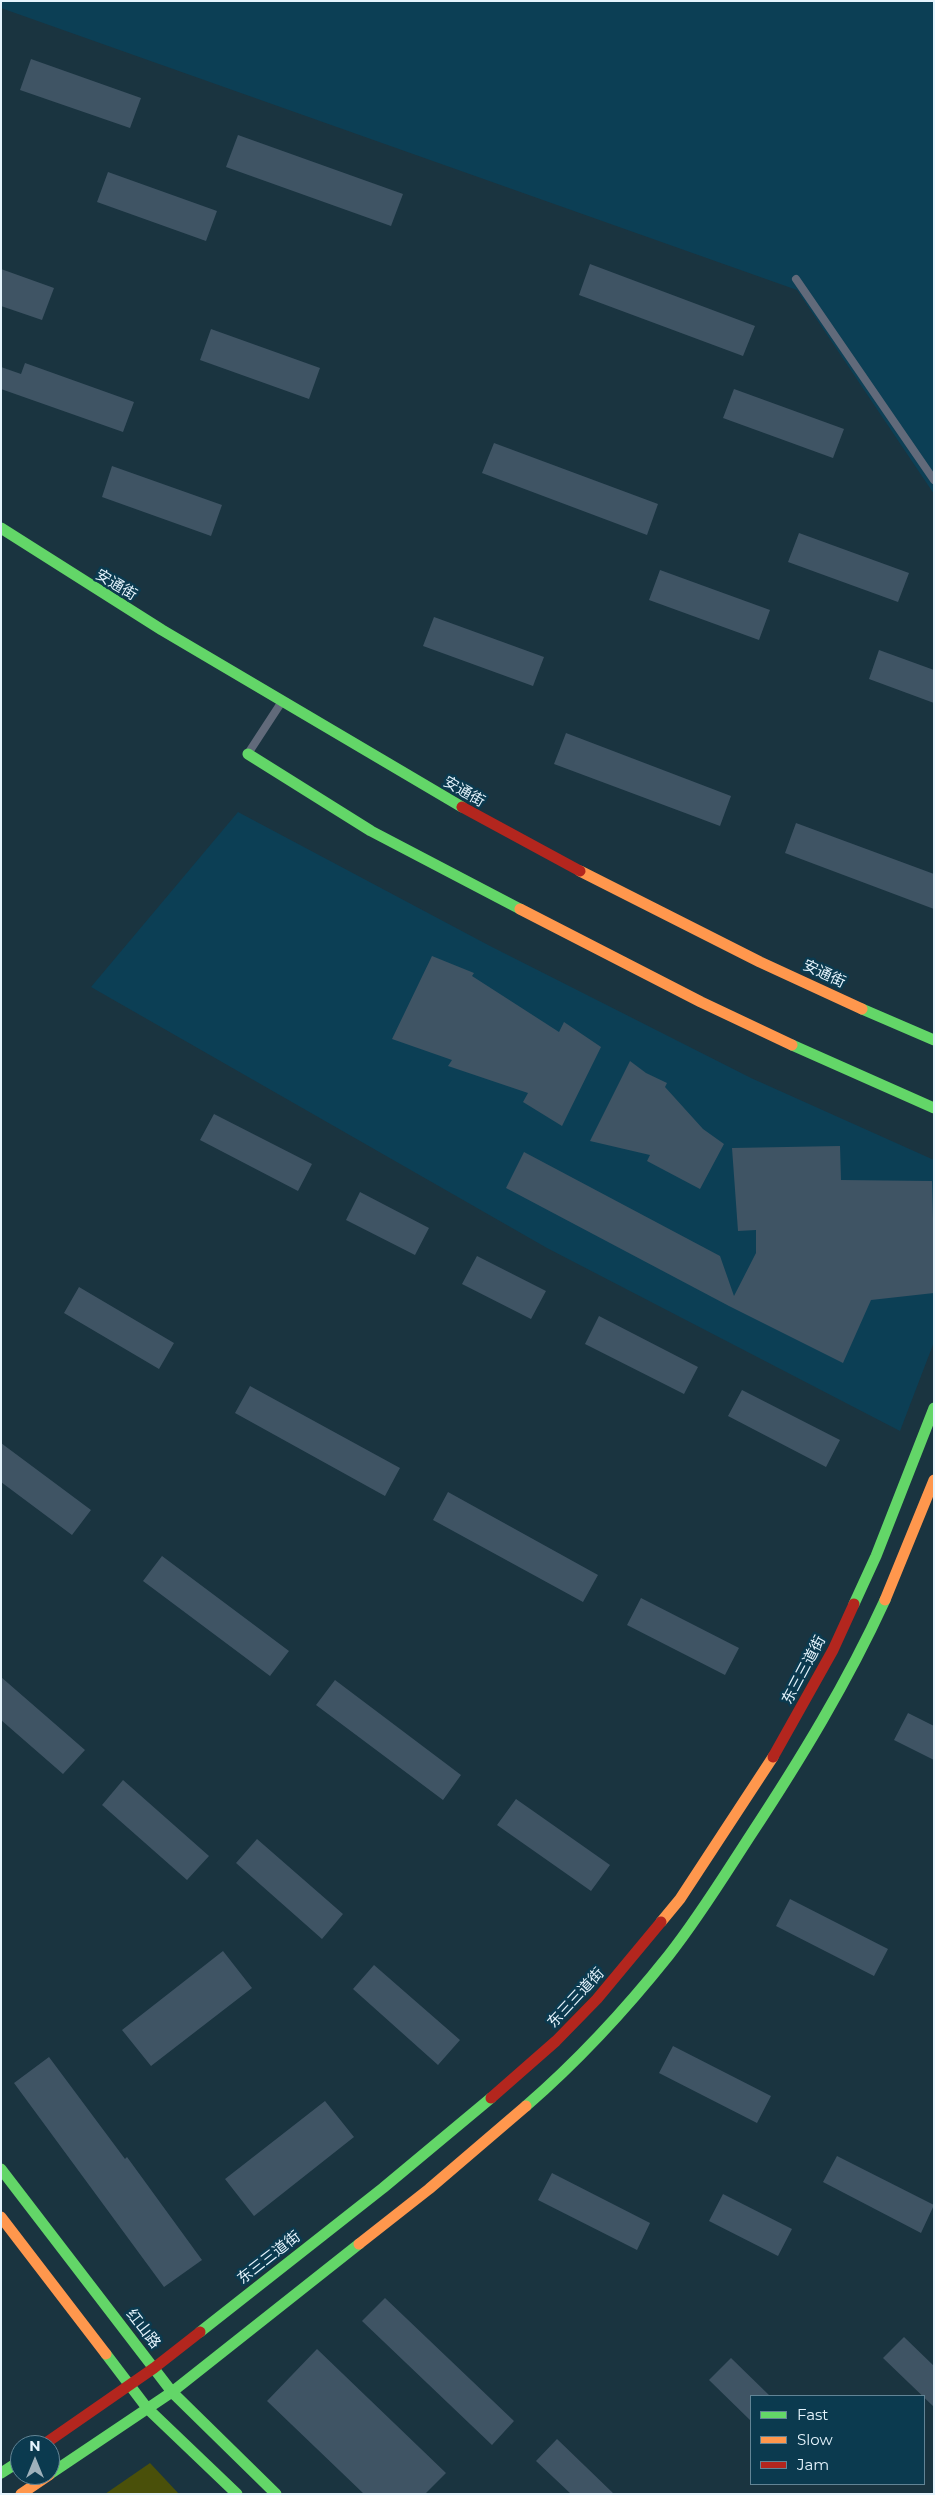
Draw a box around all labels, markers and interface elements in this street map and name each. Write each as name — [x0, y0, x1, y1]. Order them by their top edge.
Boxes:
street label: 安通街 — [92, 566, 140, 604]
street label: 安通街 — [440, 773, 488, 811]
street label: 安通街 — [800, 956, 848, 992]
street label: 东三三道街 — [778, 1633, 830, 1707]
street label: 东三三道街 — [544, 1964, 608, 2032]
street label: 东三三道街 — [234, 2228, 304, 2288]
street label: 红山路 — [122, 2306, 164, 2352]
legend — [750, 2395, 925, 2485]
text: Fast — [797, 2405, 828, 2424]
text: Slow — [797, 2430, 833, 2449]
north arrow — [10, 2435, 60, 2485]
text: N — [29, 2437, 41, 2455]
text: Jam — [797, 2455, 829, 2474]

